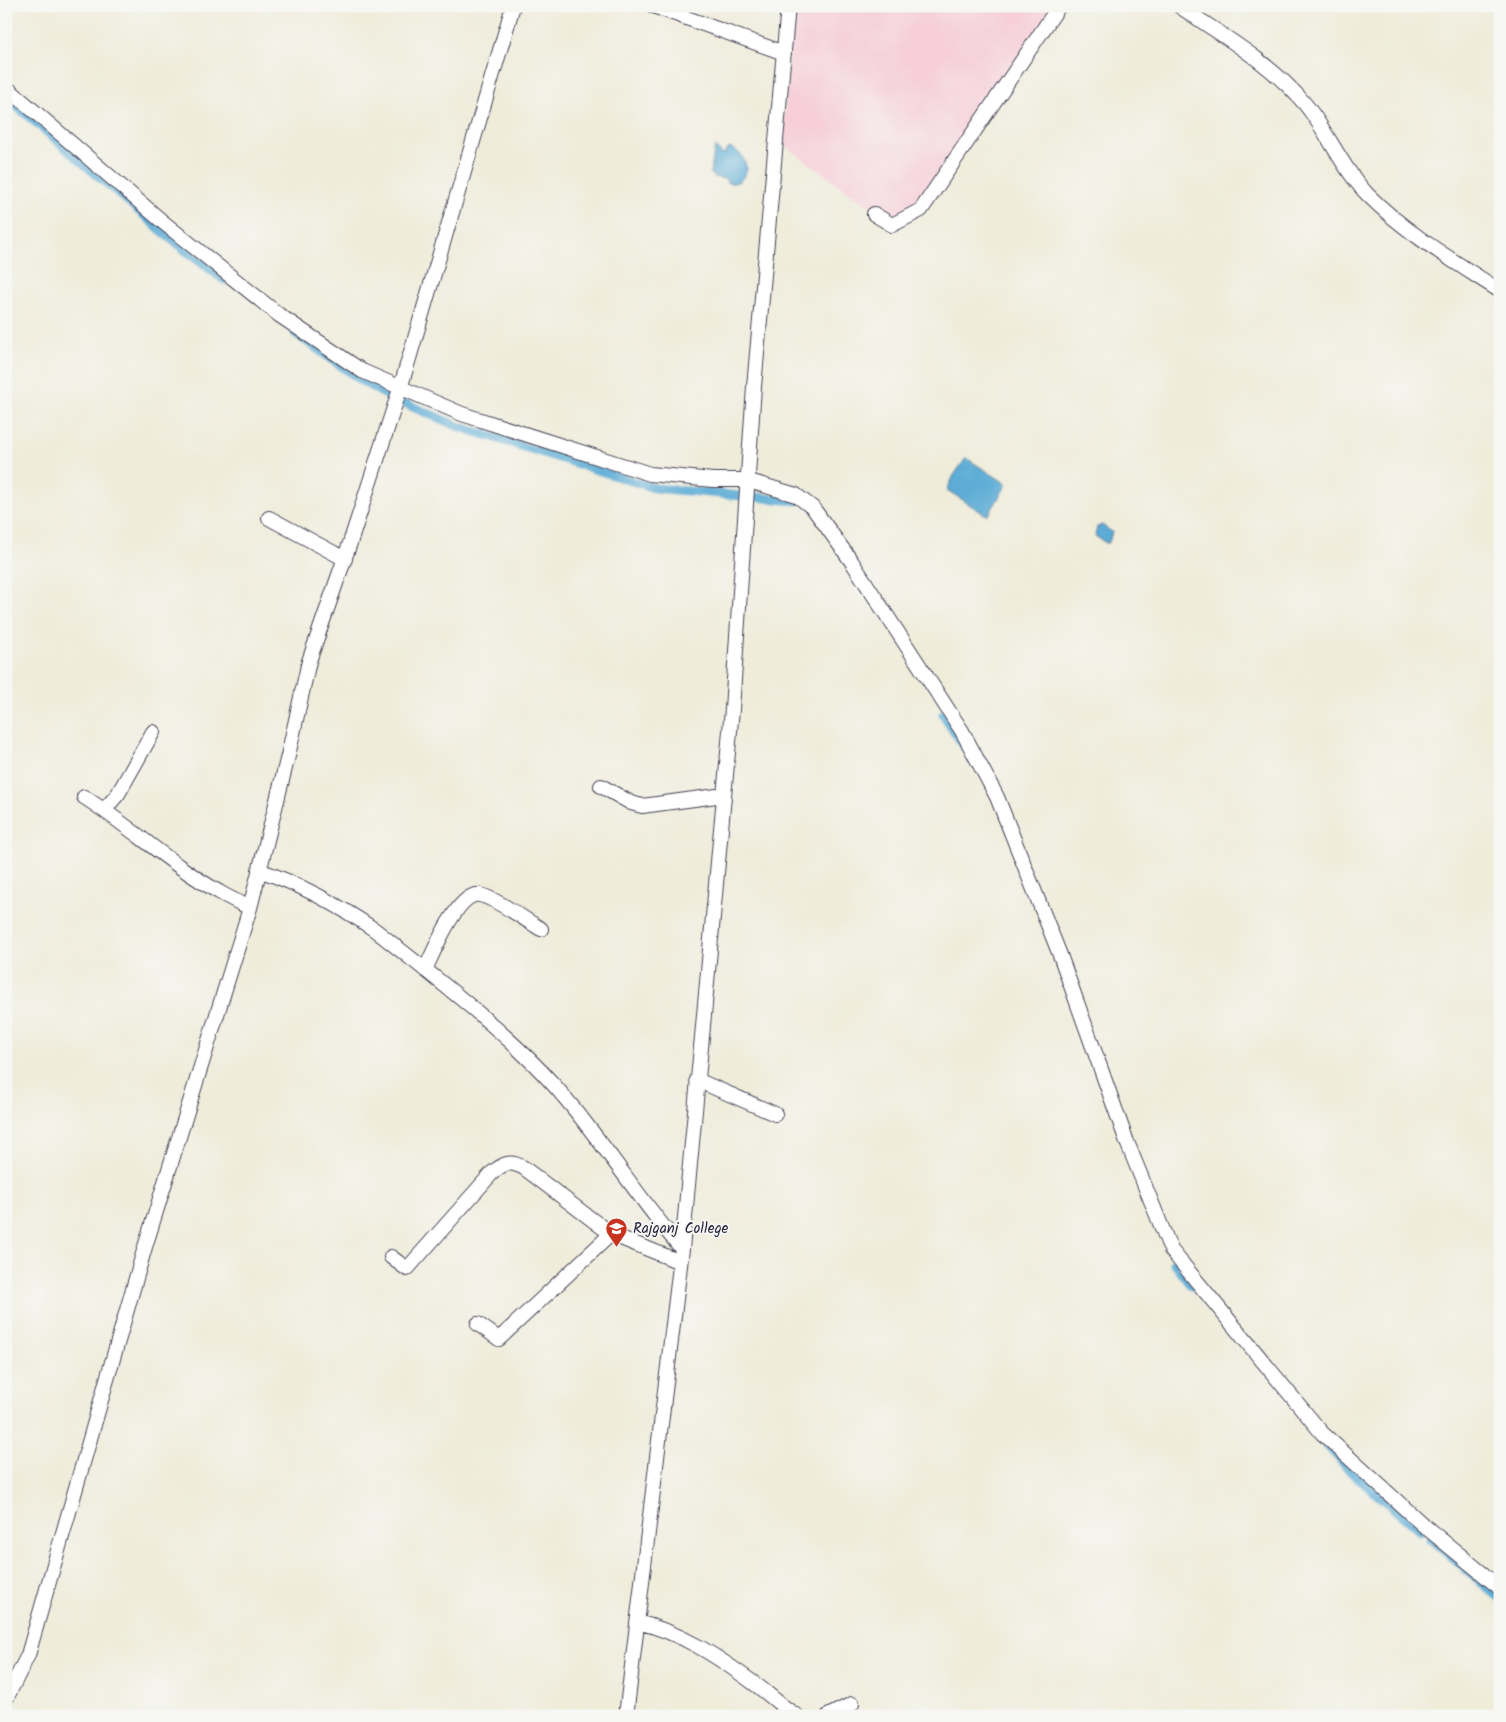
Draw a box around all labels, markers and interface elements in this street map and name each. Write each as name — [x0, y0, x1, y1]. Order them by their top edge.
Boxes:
school or university icon: Rajganj College — [605, 1216, 629, 1247]
place label: Rajganj College — [633, 1217, 729, 1241]

